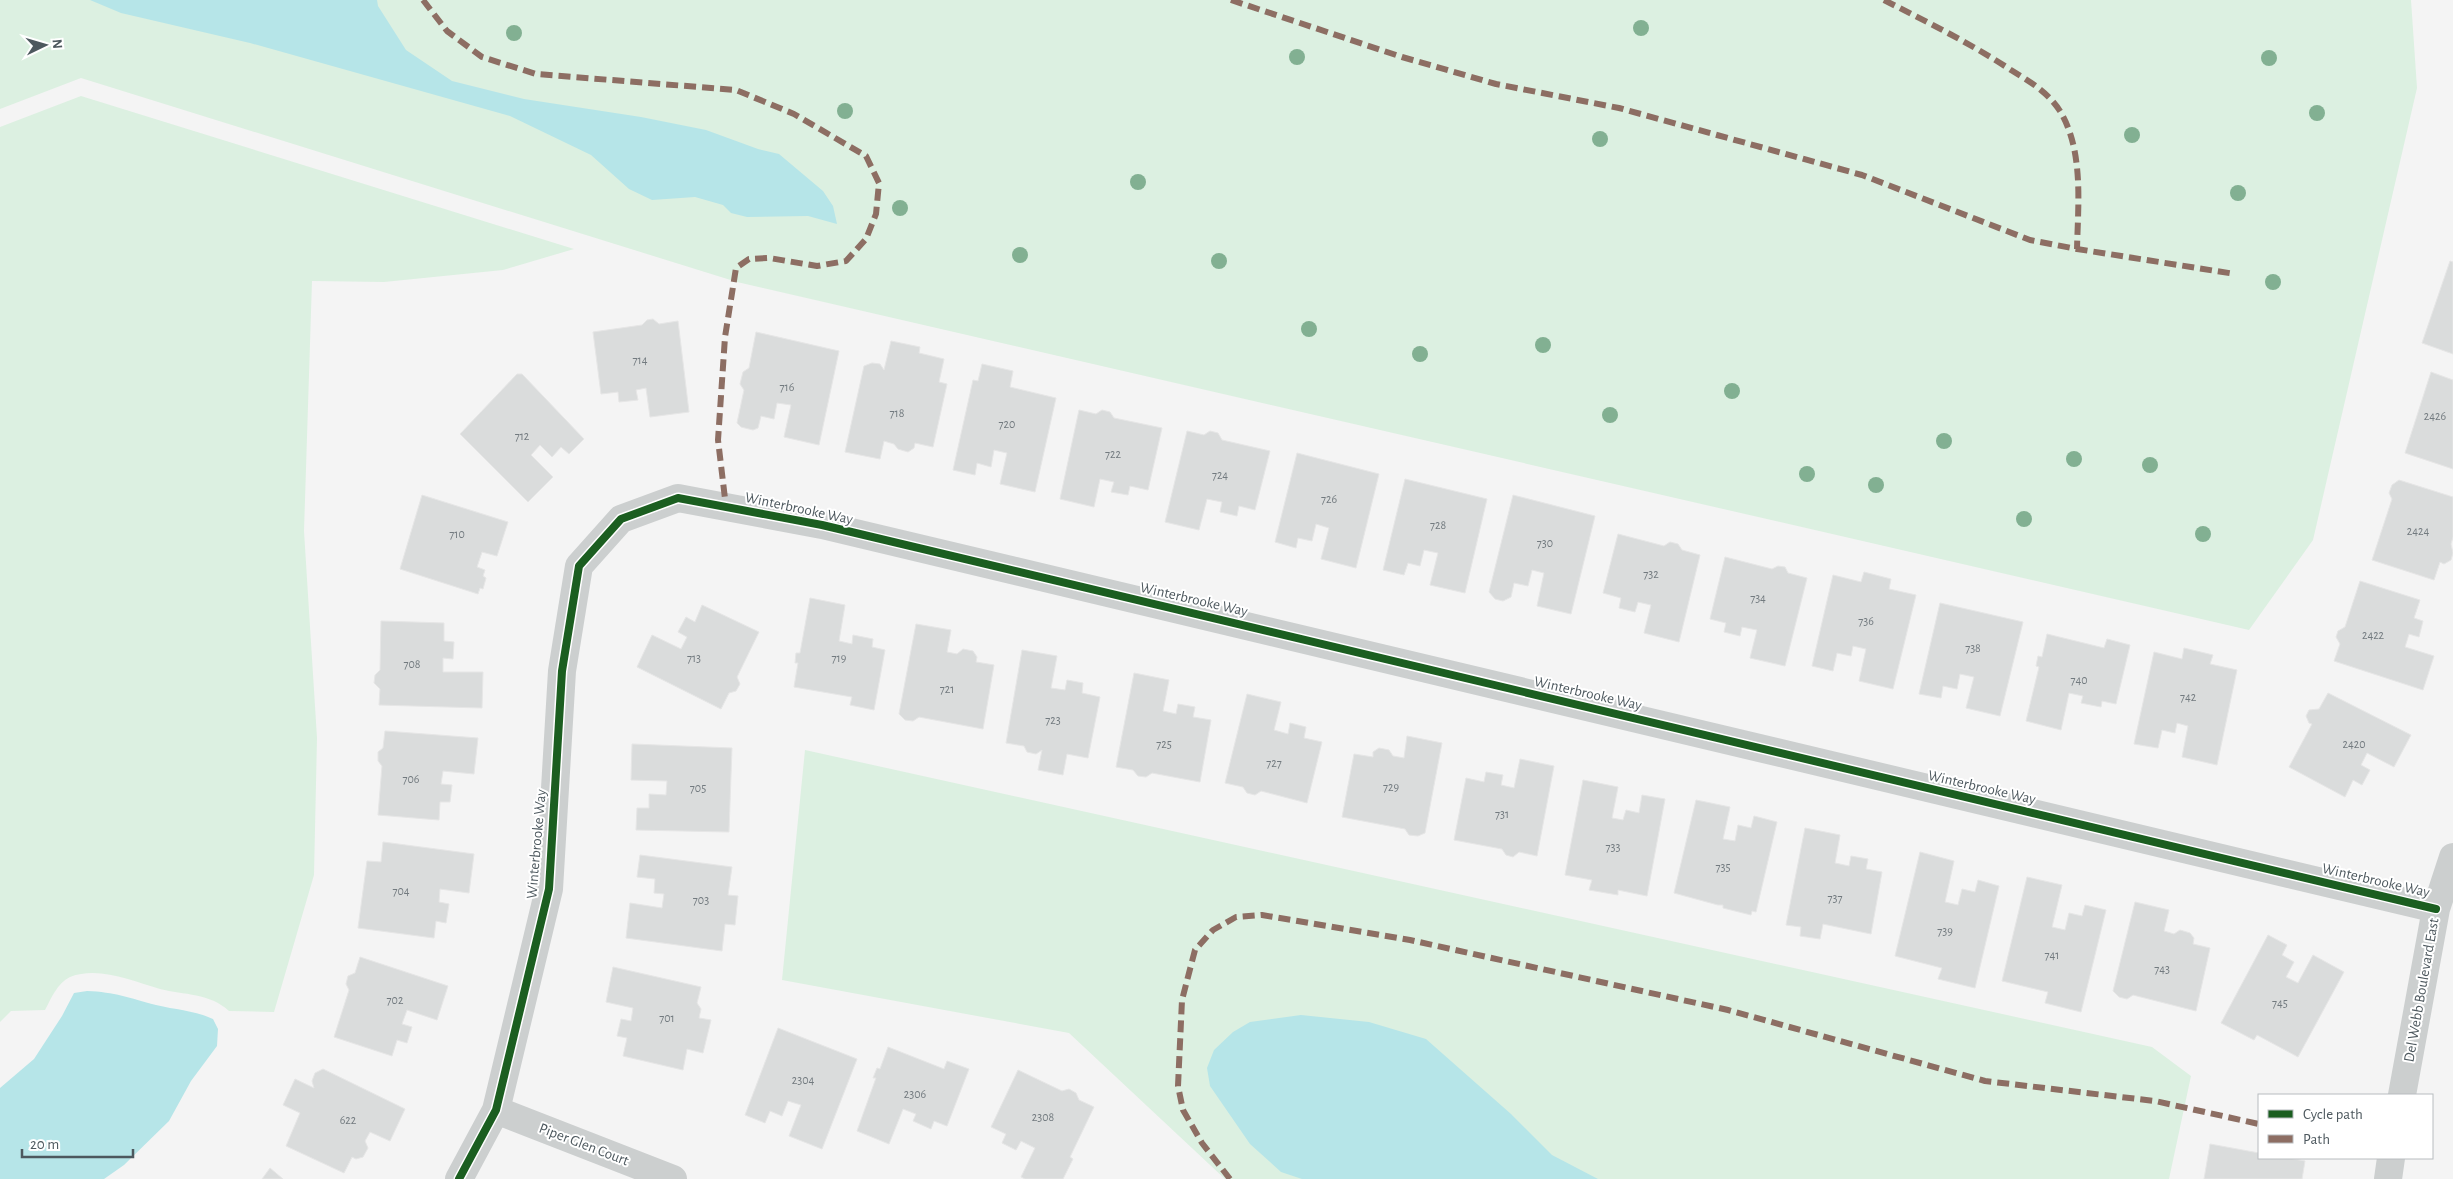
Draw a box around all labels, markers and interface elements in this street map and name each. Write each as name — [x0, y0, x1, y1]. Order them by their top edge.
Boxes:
north arrow — [20, 20, 70, 70]
text: N — [50, 38, 64, 49]
house number: 714 — [633, 354, 648, 366]
house number: 716 — [780, 381, 795, 393]
house number: 718 — [890, 407, 905, 419]
house number: 2426 — [2424, 410, 2447, 422]
house number: 720 — [999, 418, 1015, 430]
house number: 712 — [515, 430, 530, 442]
house number: 722 — [1105, 448, 1121, 460]
house number: 724 — [1212, 469, 1228, 481]
street label: Winterbrooke Way — [744, 490, 855, 527]
house number: 726 — [1321, 493, 1337, 505]
house number: 728 — [1430, 519, 1446, 531]
house number: 2424 — [2407, 525, 2429, 537]
house number: 710 — [449, 528, 465, 540]
house number: 730 — [1537, 537, 1553, 549]
house number: 732 — [1643, 568, 1659, 580]
street label: Winterbrooke Way — [1139, 580, 1250, 619]
house number: 734 — [1750, 592, 1766, 604]
house number: 736 — [1858, 615, 1874, 627]
house number: 2422 — [2362, 629, 2385, 641]
house number: 738 — [1965, 642, 1981, 654]
house number: 713 — [687, 652, 701, 664]
house number: 719 — [832, 652, 847, 664]
house number: 708 — [403, 658, 421, 670]
street label: Winterbrooke Way — [1533, 674, 1644, 713]
house number: 740 — [2070, 674, 2088, 686]
house number: 721 — [940, 683, 954, 695]
house number: 742 — [2180, 691, 2197, 703]
house number: 723 — [1045, 714, 1061, 726]
house number: 725 — [1156, 738, 1172, 750]
house number: 2420 — [2342, 738, 2366, 750]
house number: 727 — [1266, 757, 1282, 769]
street label: Winterbrooke Way — [1927, 768, 2038, 807]
house number: 706 — [403, 773, 420, 785]
house number: 729 — [1383, 781, 1399, 793]
house number: 705 — [690, 782, 706, 794]
street label: Winterbrooke Way — [524, 788, 549, 899]
house number: 731 — [1495, 808, 1509, 820]
house number: 733 — [1606, 841, 1620, 853]
house number: 735 — [1716, 861, 1730, 873]
street label: Winterbrooke Way — [2321, 861, 2432, 900]
house number: 704 — [392, 885, 410, 897]
house number: 737 — [1828, 892, 1842, 904]
house number: 703 — [693, 894, 709, 906]
street label: Del Webb Boulevard East — [2401, 917, 2442, 1063]
house number: 739 — [1937, 925, 1953, 937]
house number: 741 — [2045, 949, 2059, 961]
house number: 743 — [2154, 963, 2170, 975]
house number: 702 — [387, 994, 404, 1006]
house number: 745 — [2272, 997, 2288, 1009]
house number: 701 — [659, 1012, 675, 1024]
house number: 2304 — [792, 1074, 814, 1086]
house number: 2306 — [904, 1088, 927, 1100]
legend — [2258, 1094, 2433, 1159]
text: Cycle path — [2303, 1107, 2363, 1122]
house number: 2308 — [1032, 1111, 1055, 1123]
house number: 622 — [340, 1114, 357, 1126]
street label: Piper Glen Court — [537, 1120, 631, 1169]
scale bar — [22, 1126, 134, 1158]
text: Path — [2303, 1132, 2330, 1147]
text: 20 m — [30, 1137, 59, 1152]

